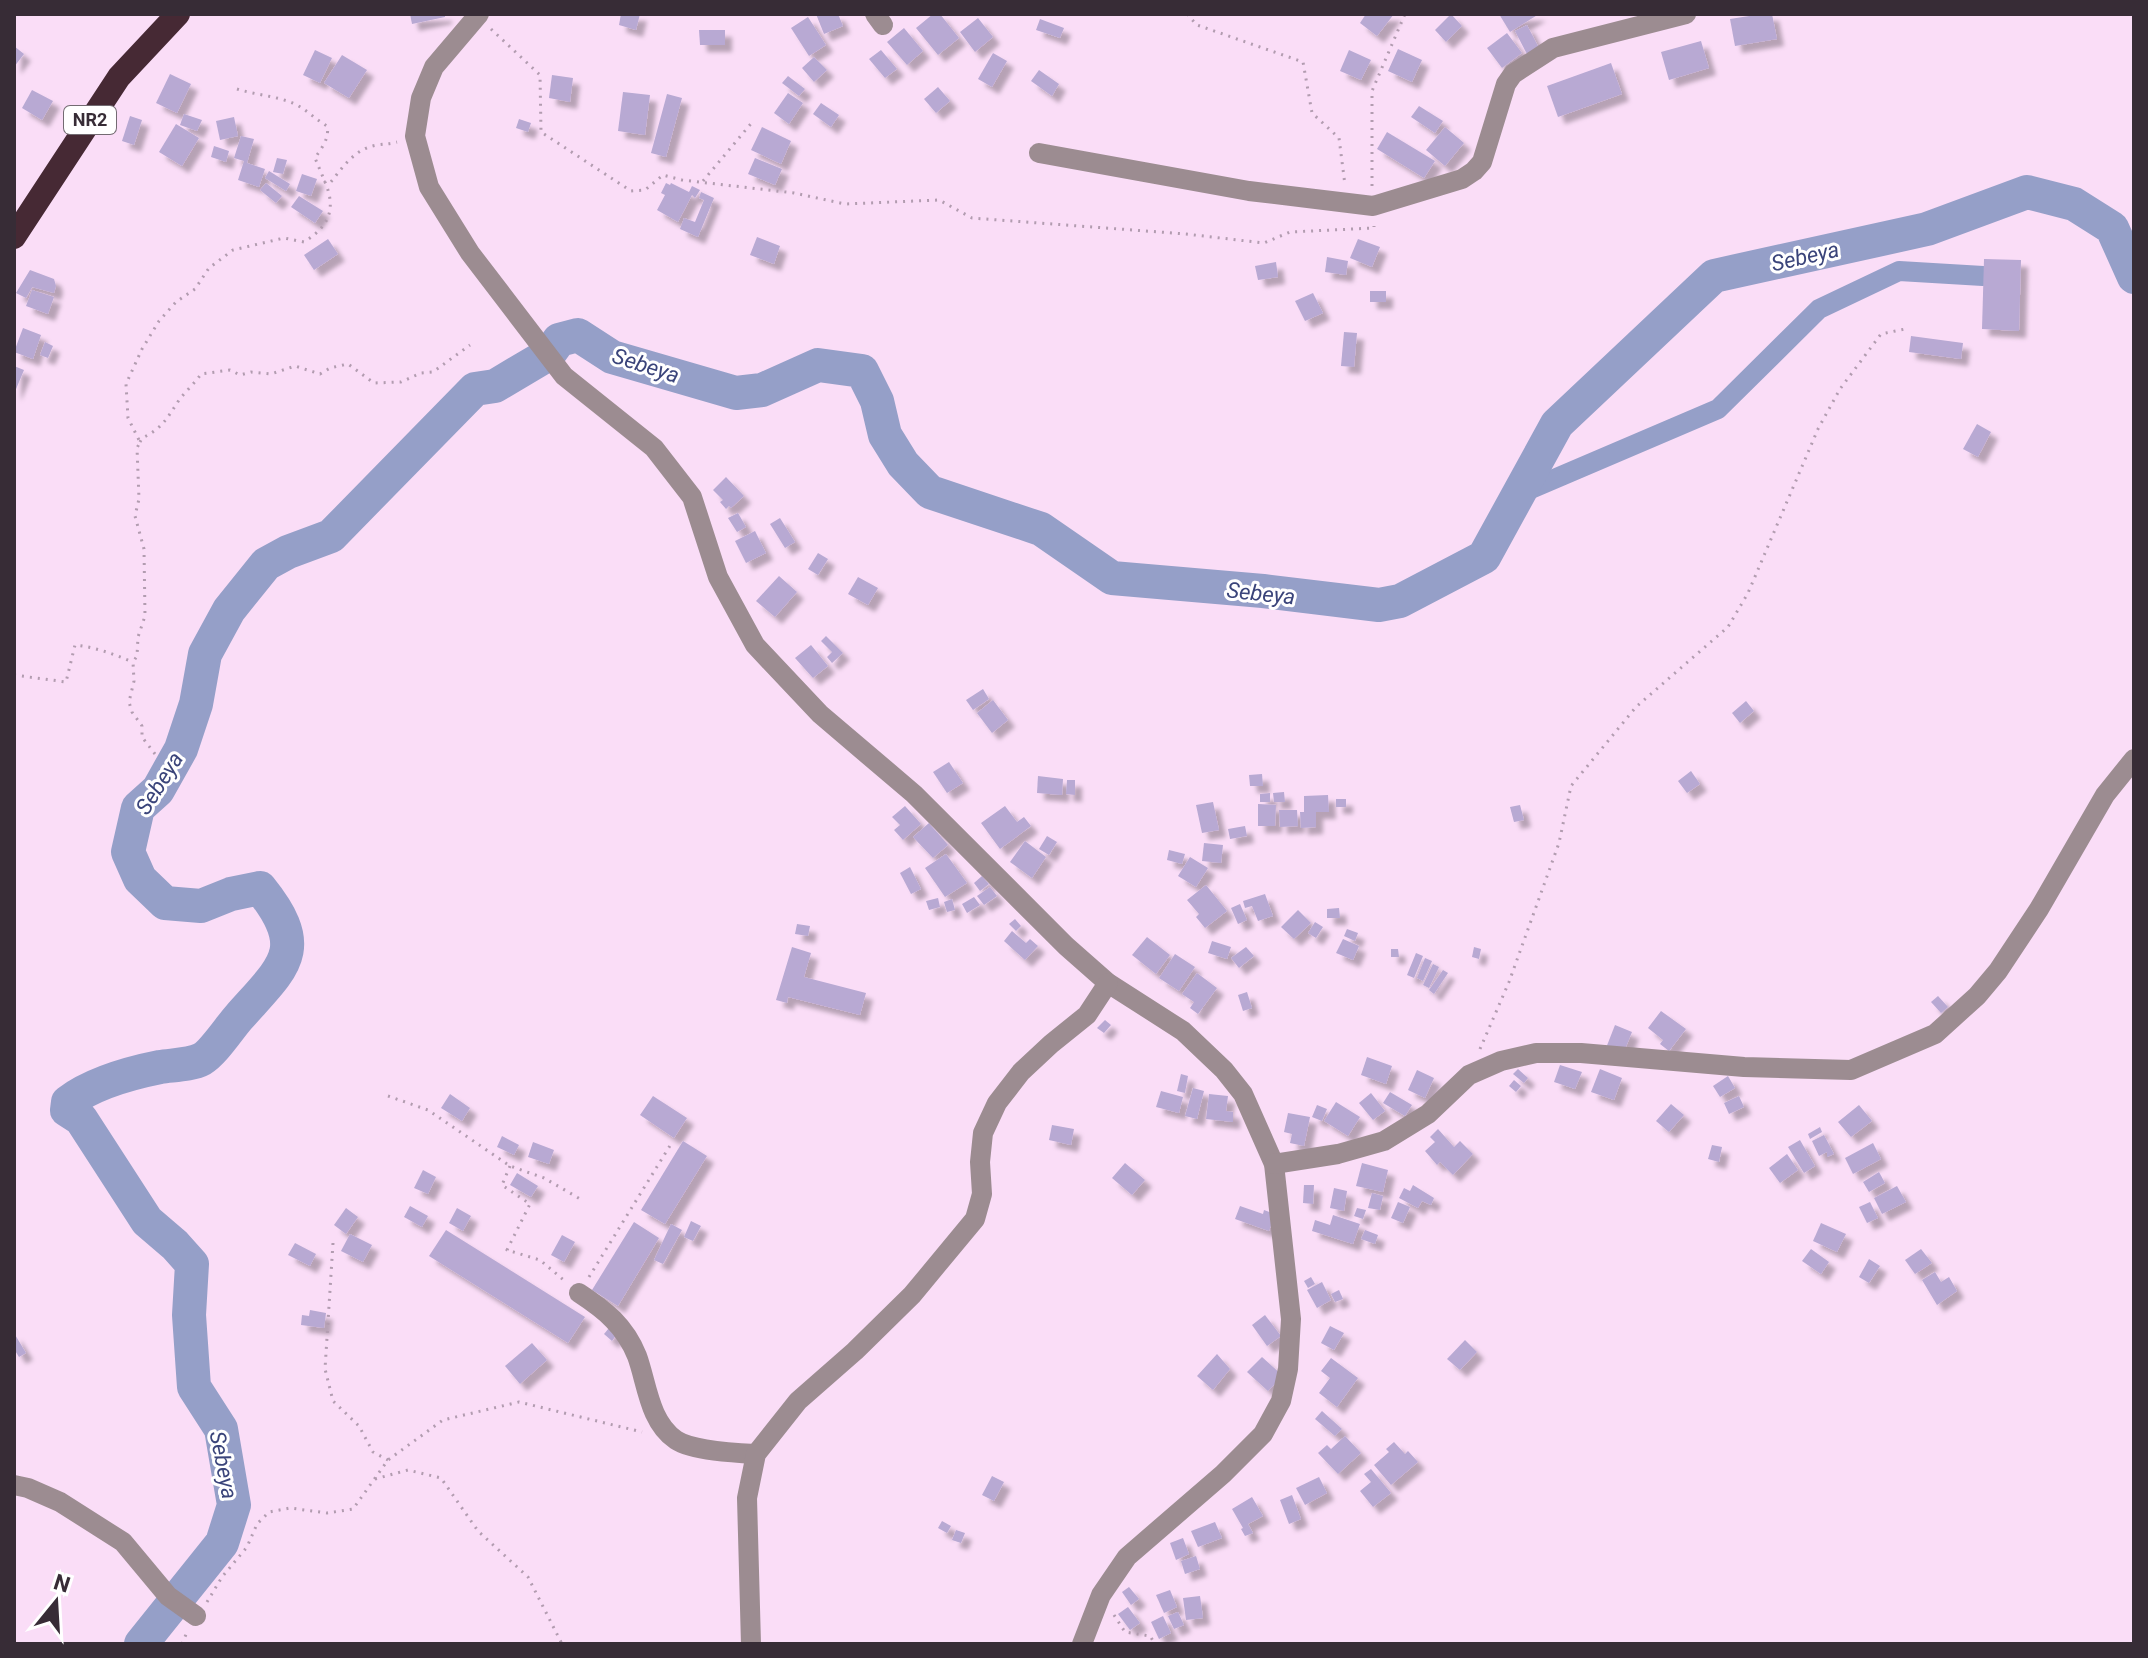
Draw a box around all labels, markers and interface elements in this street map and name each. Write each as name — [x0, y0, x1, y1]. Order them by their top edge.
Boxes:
road number: NR2 — [64, 106, 116, 134]
water label: Sebeya — [1769, 237, 1841, 276]
water label: Sebeya — [609, 343, 682, 388]
water label: Sebeya — [1225, 577, 1296, 610]
water label: Sebeya — [131, 748, 188, 819]
water label: Sebeya — [205, 1429, 242, 1501]
north arrow — [16, 1562, 96, 1642]
text: N — [51, 1569, 73, 1598]

